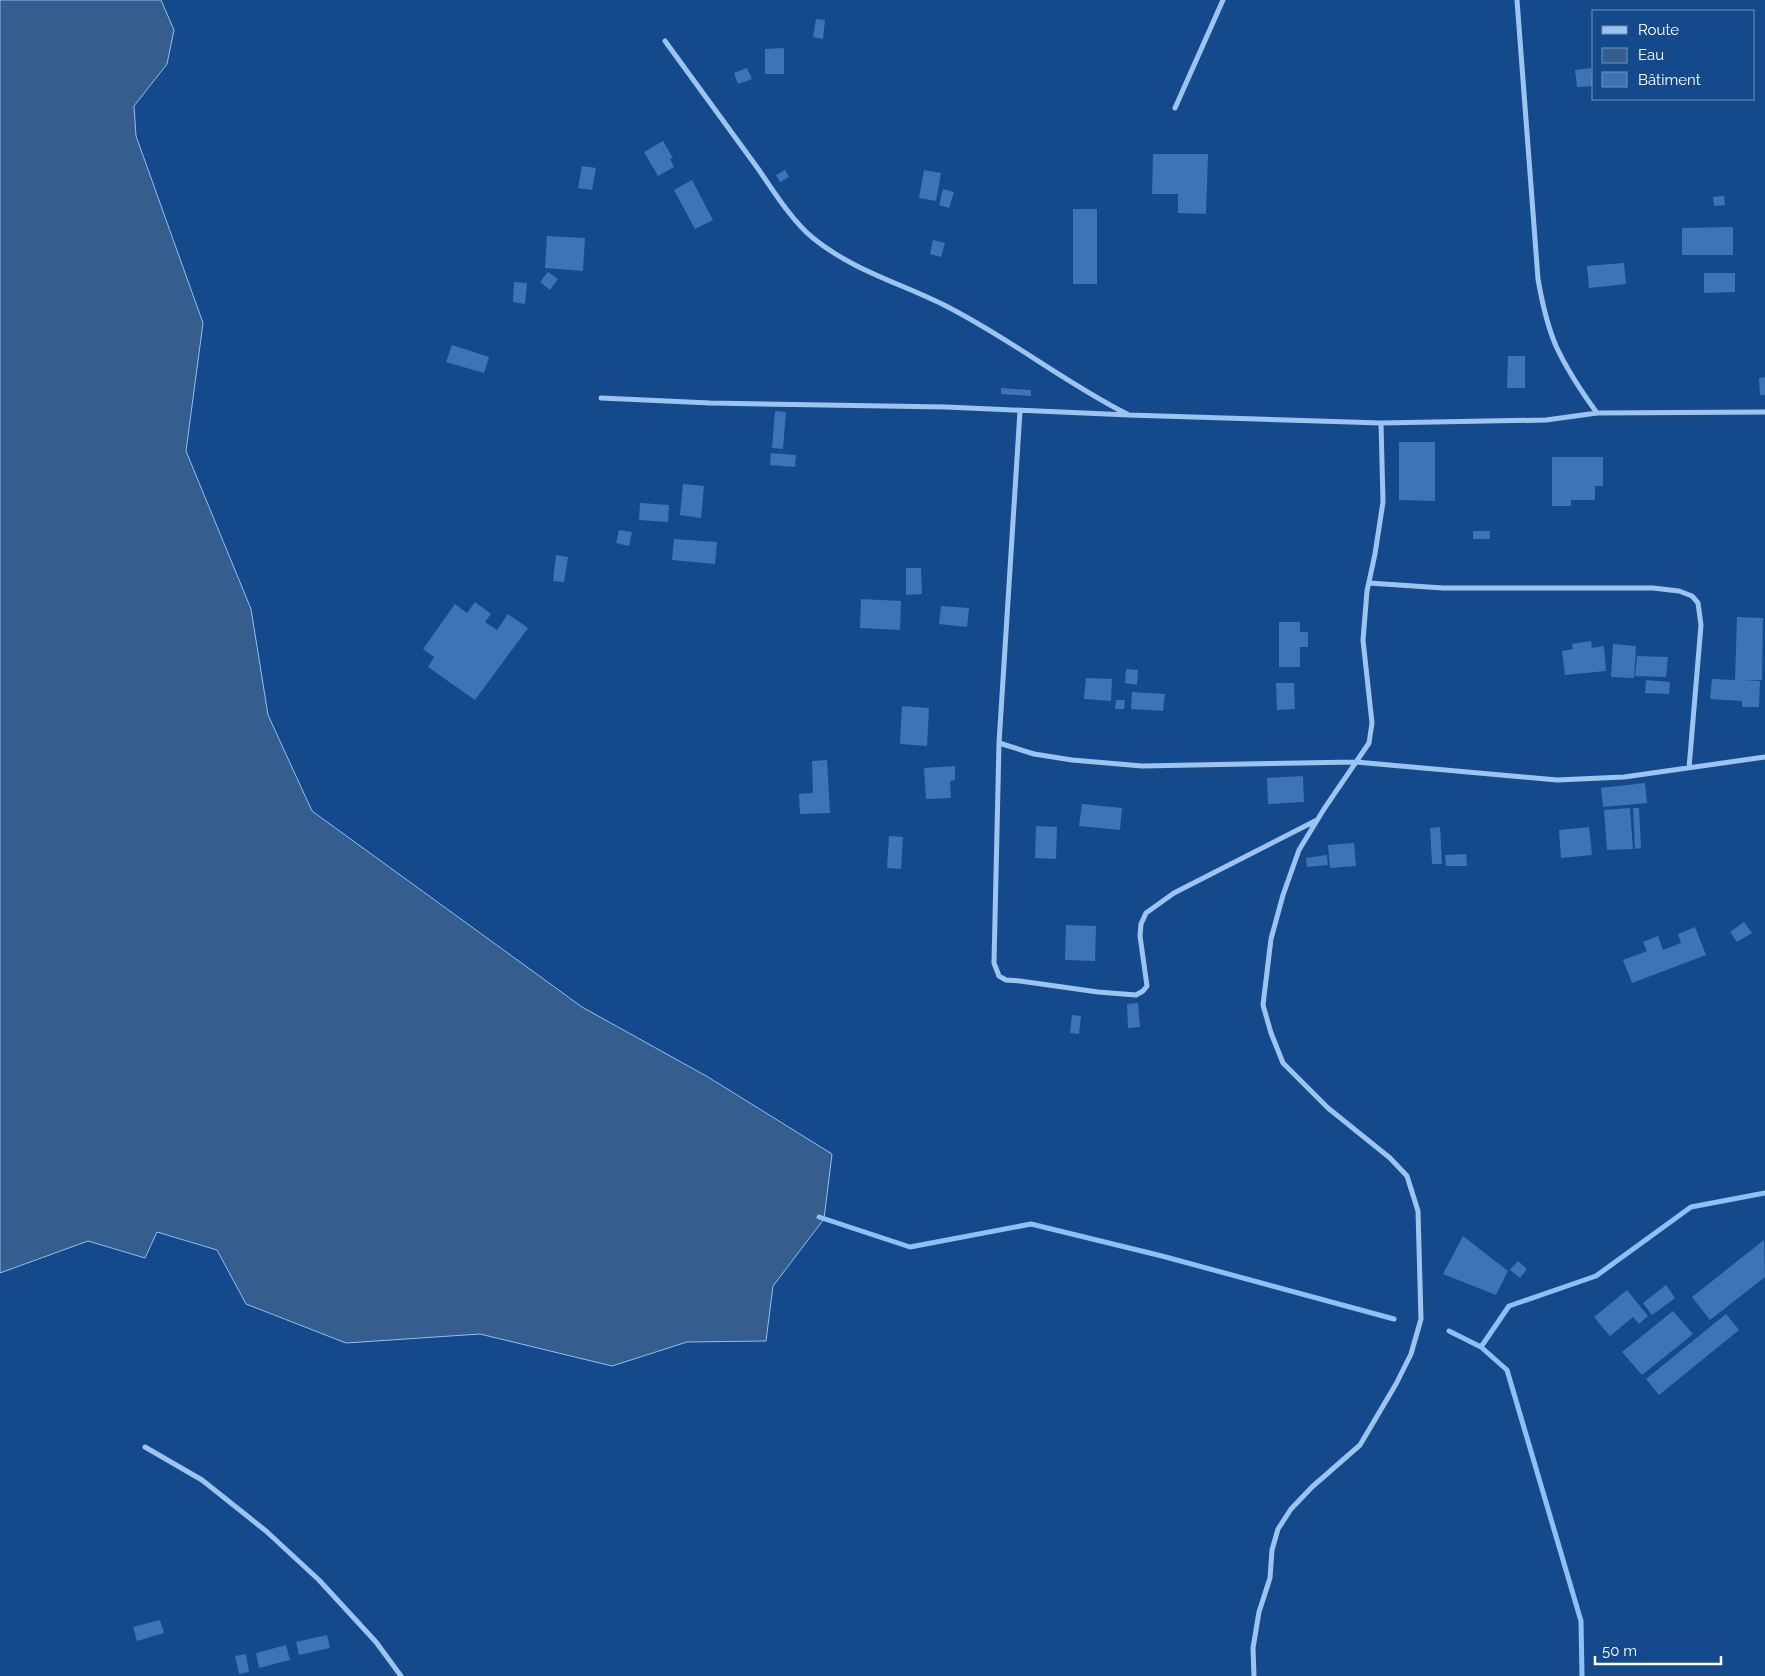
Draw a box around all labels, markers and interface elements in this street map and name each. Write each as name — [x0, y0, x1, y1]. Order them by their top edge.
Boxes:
legend — [1592, 10, 1755, 100]
text: Route — [1638, 21, 1679, 39]
text: Eau — [1638, 46, 1664, 64]
text: Bâtiment — [1638, 71, 1701, 89]
scale bar — [1595, 1634, 1721, 1666]
text: 50 m — [1602, 1642, 1637, 1660]

